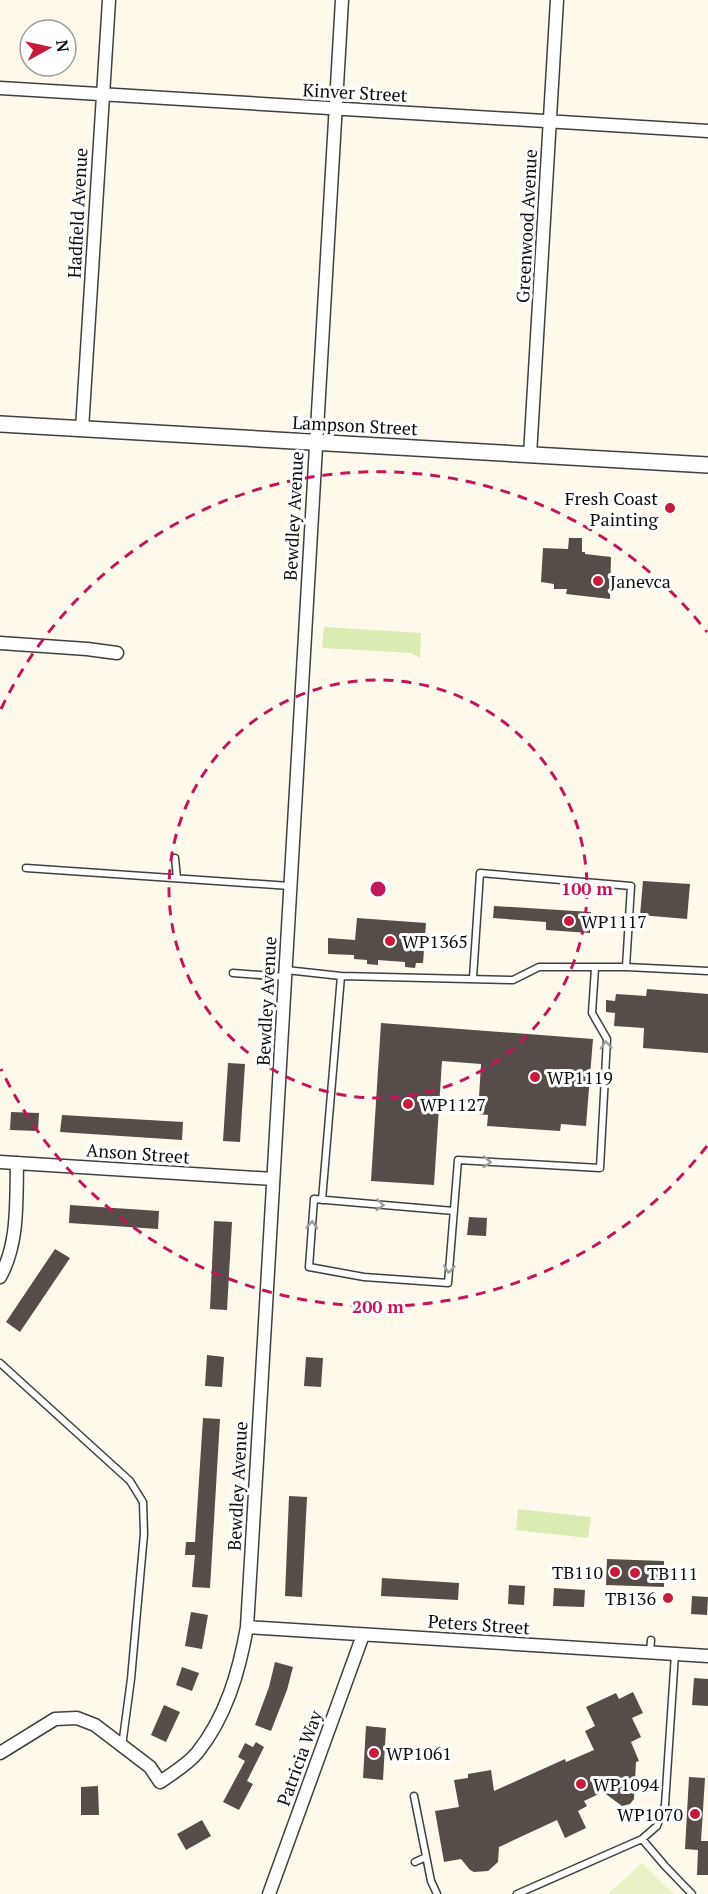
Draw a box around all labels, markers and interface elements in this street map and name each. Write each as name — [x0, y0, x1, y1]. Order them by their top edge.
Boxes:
north arrow — [18, 18, 78, 78]
text: N — [51, 38, 75, 53]
street label: Kinver Street — [302, 77, 408, 107]
street label: Hadfield Avenue — [62, 147, 92, 279]
street label: Greenwood Avenue — [510, 149, 542, 303]
street label: Lampson Street — [292, 410, 419, 440]
street label: Bewdley Avenue — [278, 451, 308, 581]
place label: Fresh Coast Painting — [565, 486, 659, 531]
marker: Fresh Coast Painting — [663, 501, 677, 515]
place label: Janevca — [610, 569, 671, 593]
marker: Janevca — [591, 574, 605, 588]
text: 100 m — [561, 876, 613, 900]
centre of rings — [368, 879, 388, 899]
place label: WP1117 — [581, 909, 647, 933]
marker: WP1117 — [562, 914, 576, 928]
place label: WP1365 — [402, 929, 468, 953]
marker: WP1365 — [383, 934, 397, 948]
street label: Bewdley Avenue — [251, 936, 281, 1066]
one-way arrow — [599, 1041, 612, 1050]
place label: WP1119 — [547, 1065, 613, 1089]
marker: WP1119 — [528, 1070, 542, 1084]
place label: WP1127 — [420, 1092, 486, 1116]
marker: WP1127 — [401, 1097, 415, 1111]
street label: Anson Street — [85, 1137, 191, 1169]
one-way arrow — [482, 1155, 491, 1168]
one-way arrow — [376, 1198, 385, 1211]
one-way arrow — [306, 1221, 319, 1230]
one-way arrow — [443, 1265, 456, 1274]
text: 200 m — [352, 1294, 404, 1318]
street label: Bewdley Avenue — [222, 1421, 252, 1551]
place label: TB110 — [552, 1560, 603, 1584]
place label: TB111 — [647, 1561, 698, 1585]
marker: TB110 — [608, 1565, 622, 1579]
marker: TB111 — [628, 1566, 642, 1580]
place label: TB136 — [605, 1586, 656, 1610]
marker: TB136 — [661, 1591, 675, 1605]
street label: Peters Street — [427, 1608, 531, 1640]
street label: Patricia Way — [271, 1706, 328, 1809]
place label: WP1061 — [386, 1741, 452, 1765]
marker: WP1061 — [367, 1746, 381, 1760]
place label: WP1094 — [593, 1772, 659, 1796]
marker: WP1094 — [574, 1777, 588, 1791]
place label: WP1070 — [617, 1802, 683, 1826]
marker: WP1070 — [688, 1807, 702, 1821]

